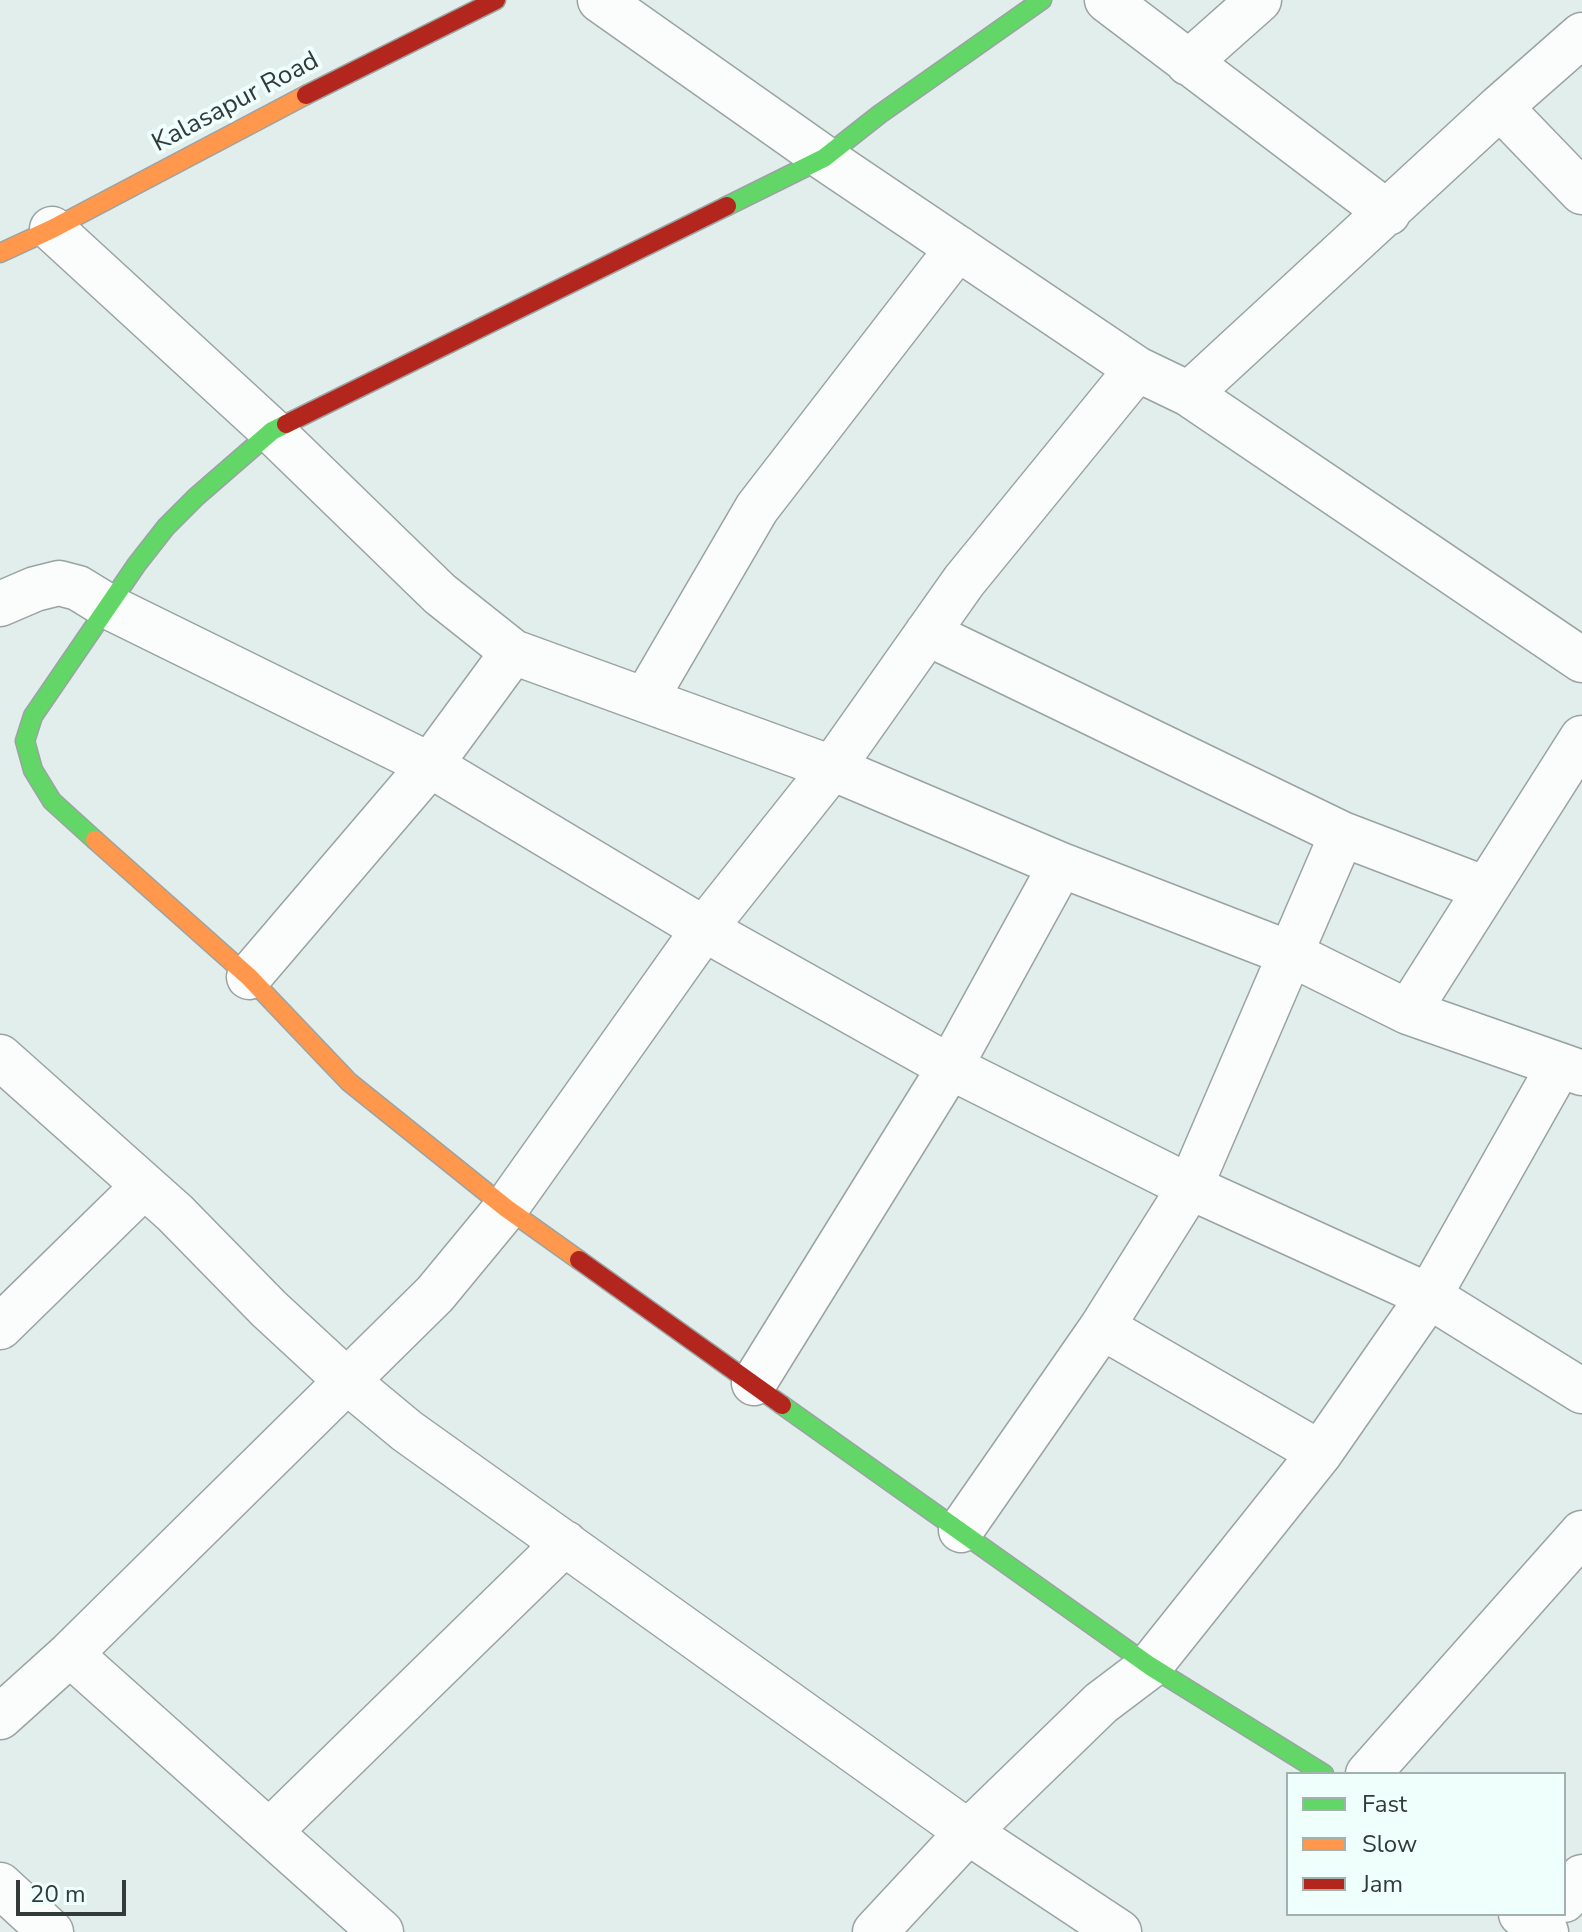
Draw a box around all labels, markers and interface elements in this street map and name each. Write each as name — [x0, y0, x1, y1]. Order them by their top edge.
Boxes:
street label: Kalasapur Road — [147, 46, 325, 160]
legend — [1286, 1772, 1566, 1916]
text: Fast — [1362, 1788, 1407, 1820]
text: Slow — [1362, 1828, 1417, 1860]
scale bar — [20, 1864, 130, 1914]
text: Jam — [1362, 1868, 1403, 1900]
text: 20 m — [30, 1878, 86, 1910]

